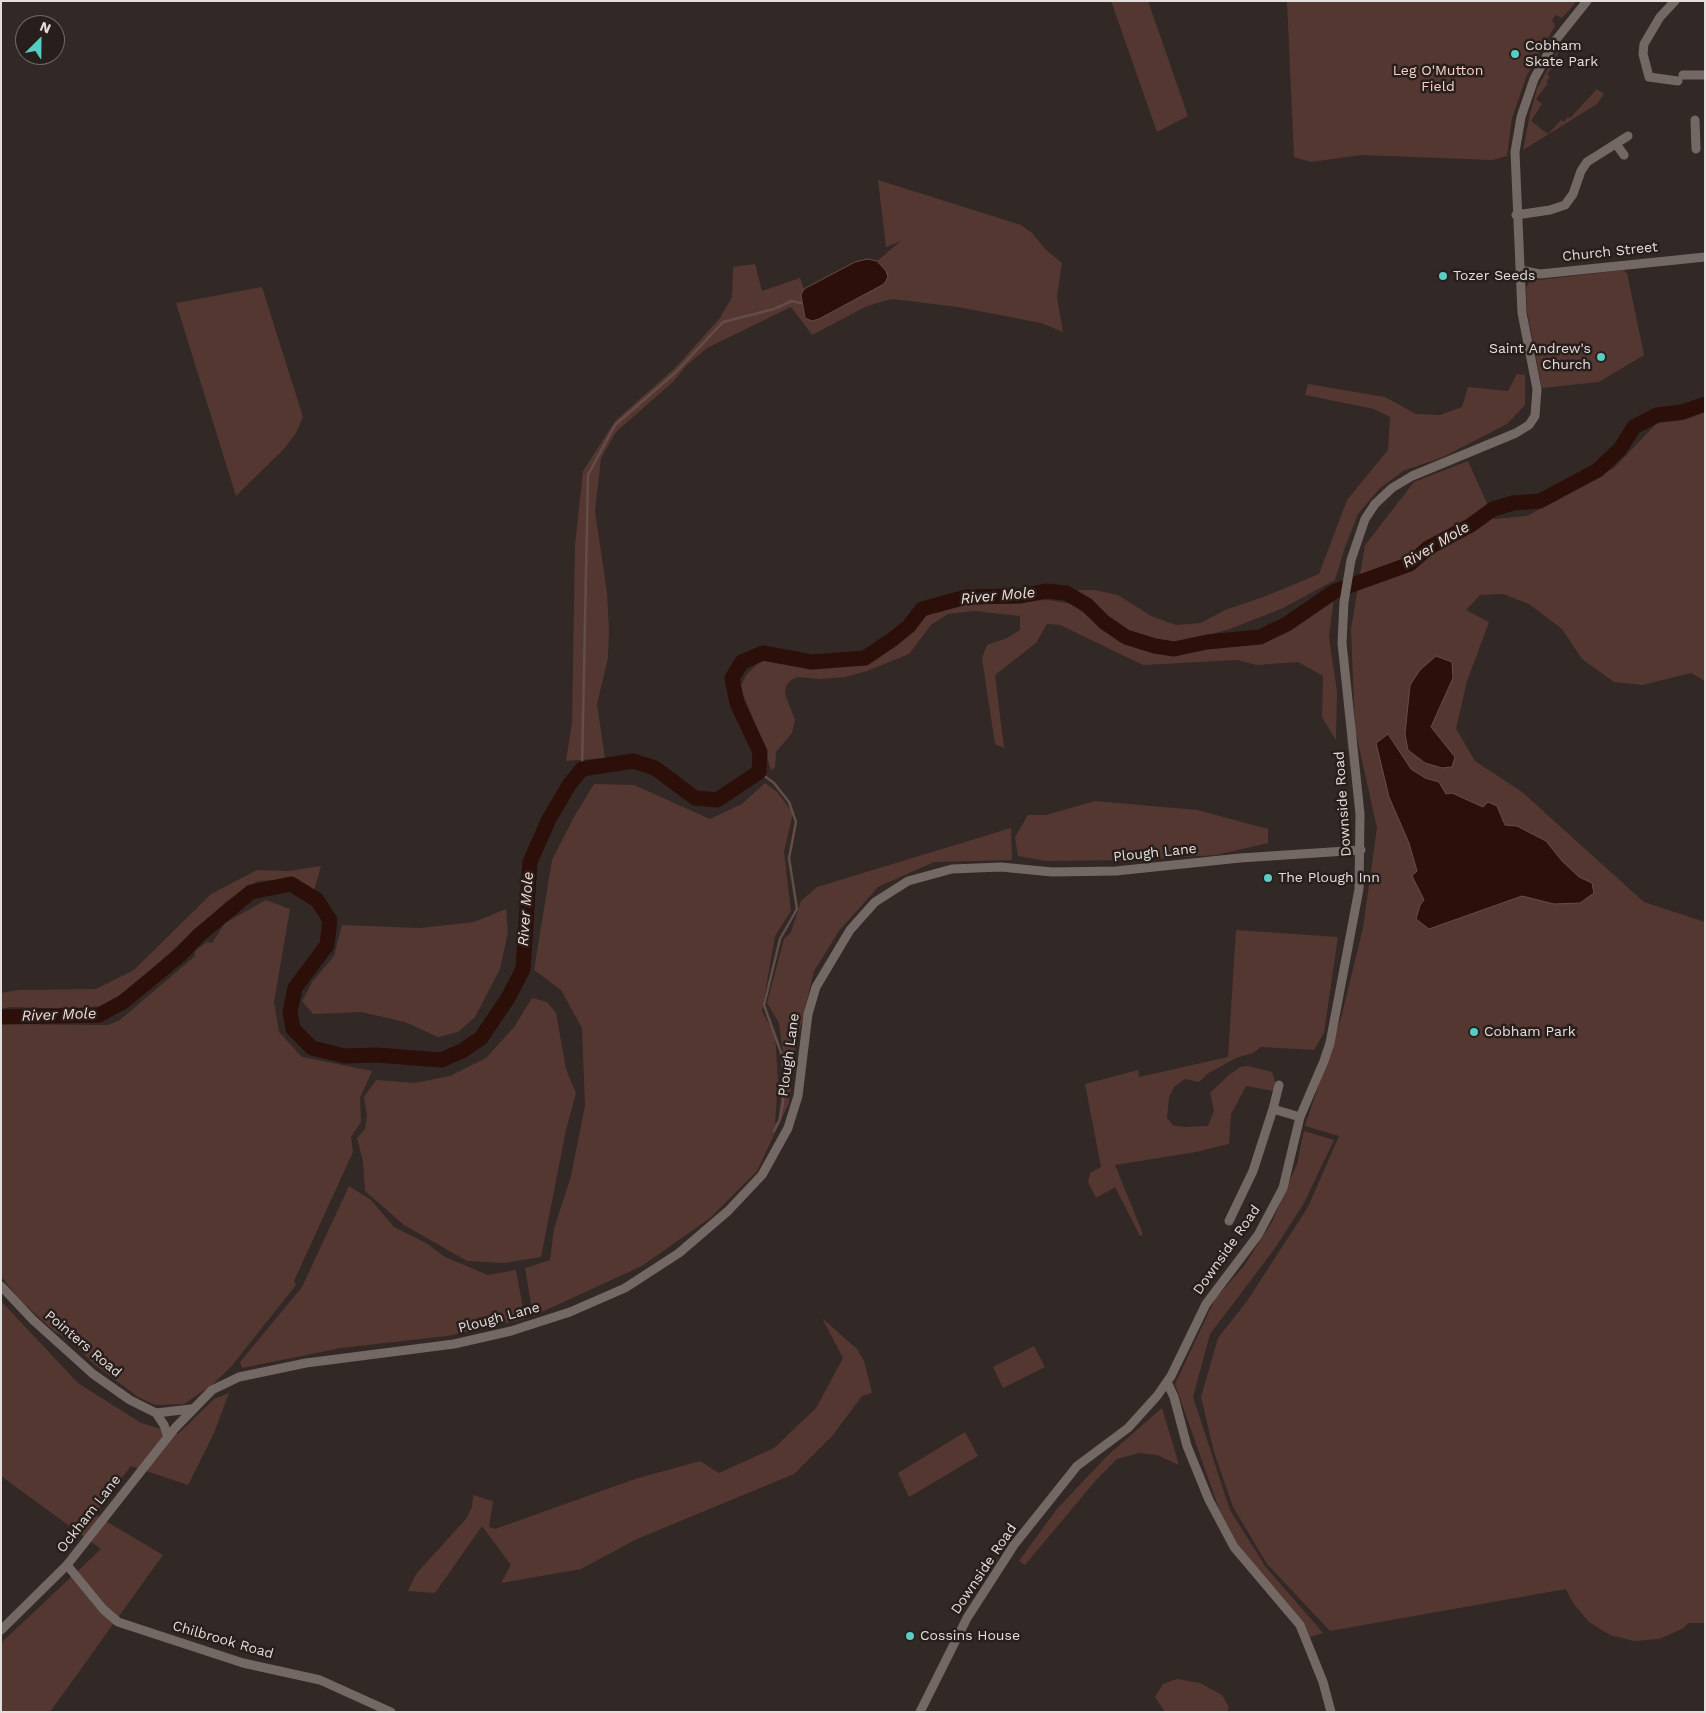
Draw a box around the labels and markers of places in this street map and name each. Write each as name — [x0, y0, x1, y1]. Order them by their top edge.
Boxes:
place label: Cobham Skate Park — [1525, 38, 1598, 70]
marker: Cobham Skate Park — [1509, 48, 1521, 60]
place label: Tozer Seeds — [1453, 268, 1535, 284]
marker: Tozer Seeds — [1437, 270, 1449, 282]
place label: Saint Andrew's Church — [1489, 341, 1591, 374]
marker: Saint Andrew's Church — [1595, 351, 1607, 363]
place label: The Plough Inn — [1278, 870, 1380, 886]
marker: The Plough Inn — [1262, 872, 1274, 884]
place label: Cobham Park — [1484, 1024, 1576, 1040]
marker: Cobham Park — [1468, 1026, 1480, 1038]
place label: Cossins House — [920, 1628, 1020, 1644]
marker: Cossins House — [904, 1630, 916, 1642]

